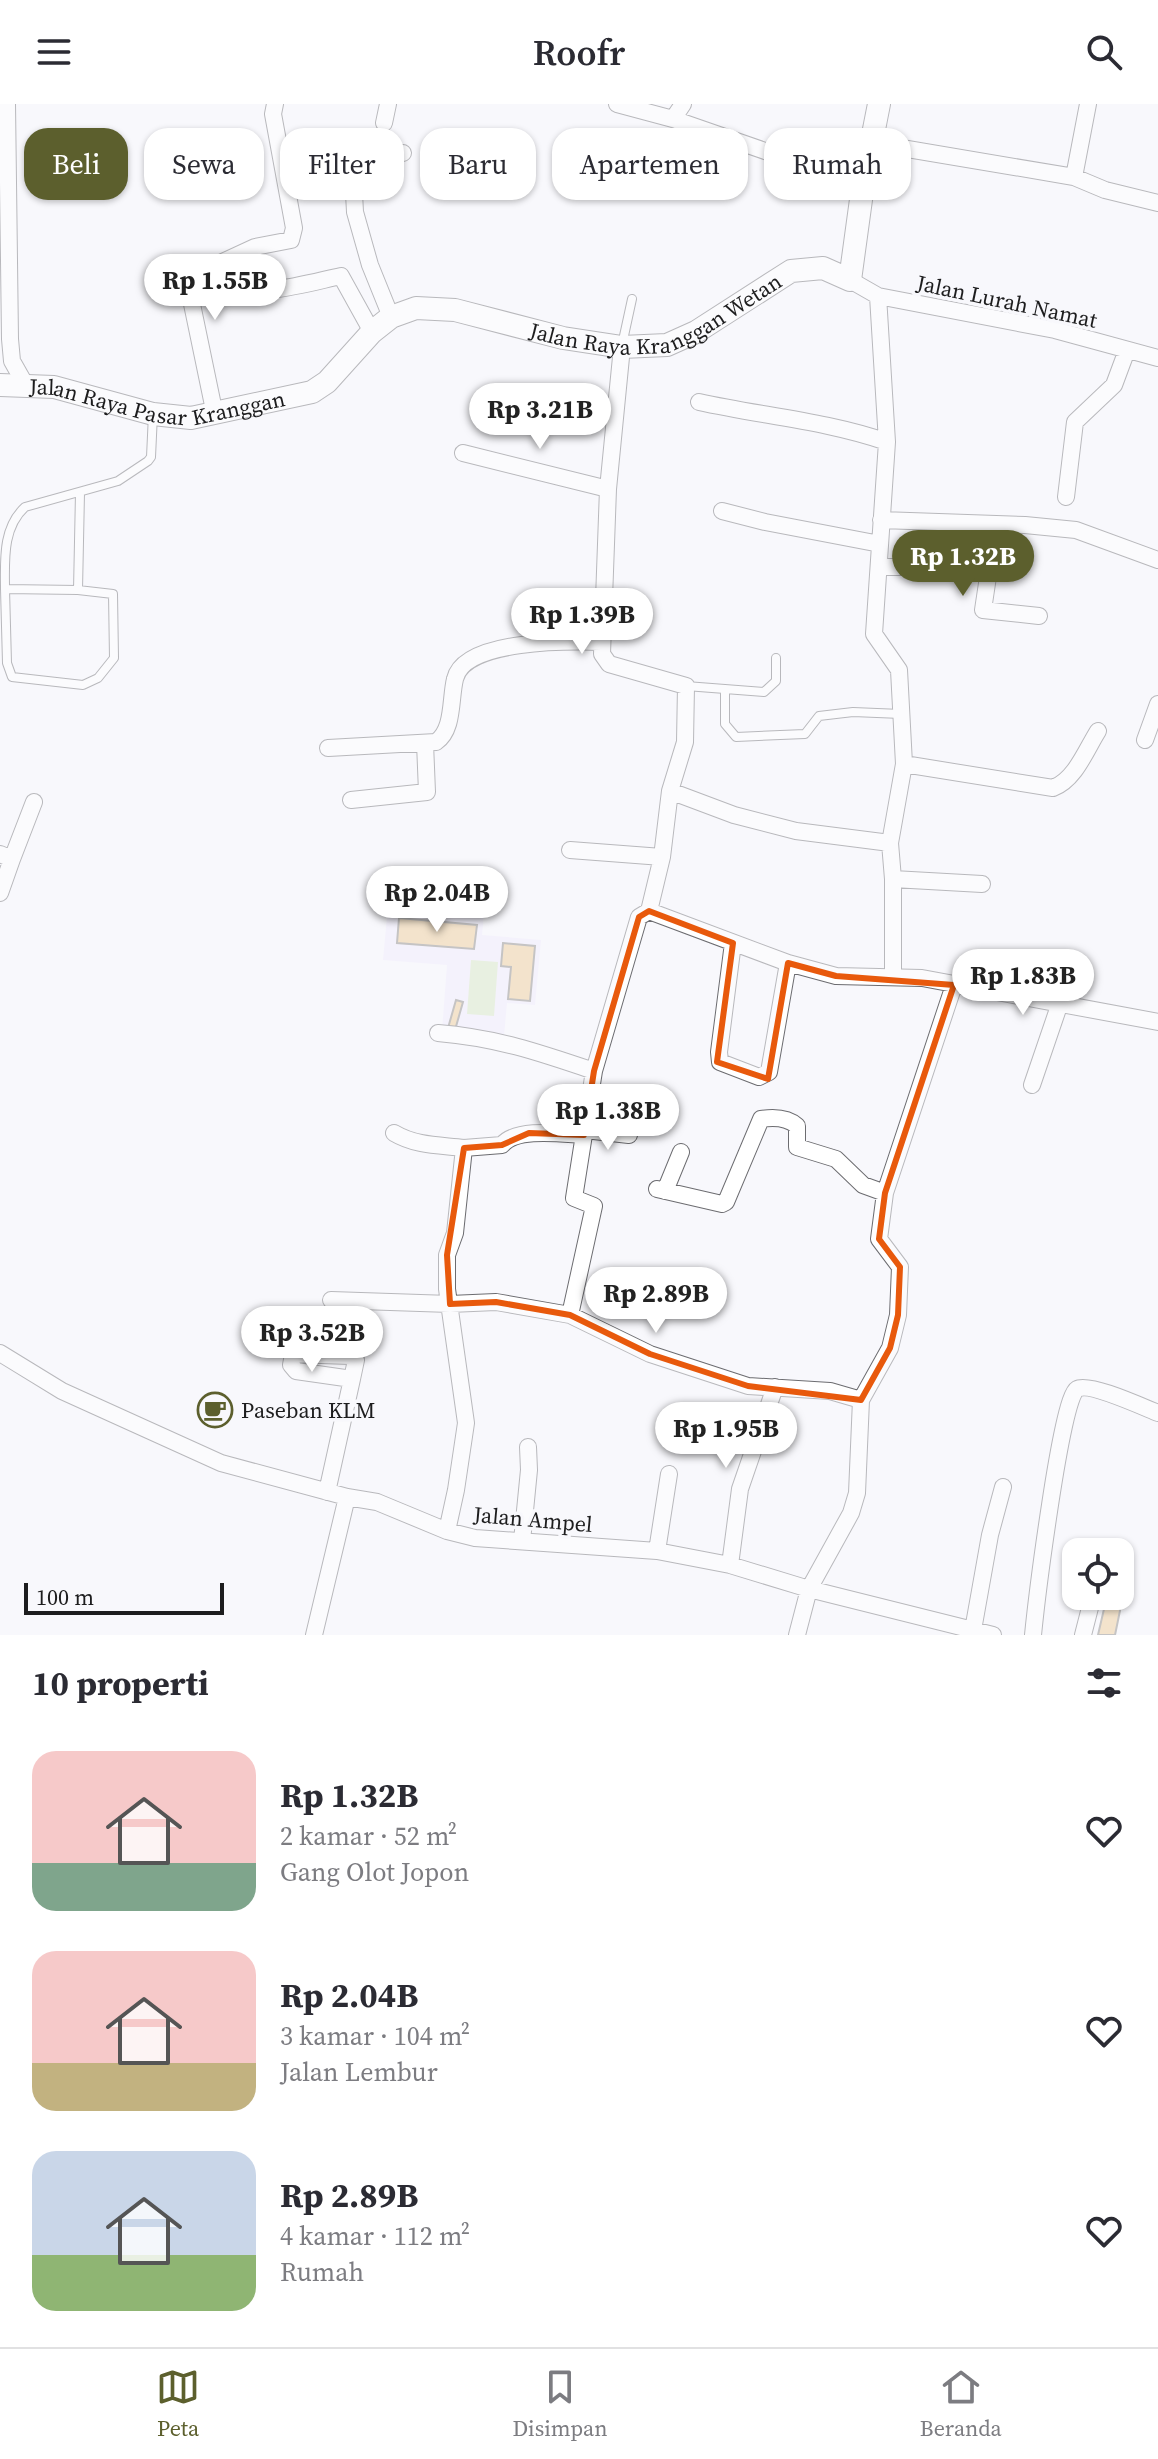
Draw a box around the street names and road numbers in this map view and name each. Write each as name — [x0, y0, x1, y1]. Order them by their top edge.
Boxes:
street label: Jalan Raya Kranggan Wetan — [525, 266, 787, 362]
street label: Jalan Lurah Namat — [913, 267, 1101, 335]
street label: Jalan Raya Pasar Kranggan — [28, 371, 288, 433]
street label: Jalan Ampel — [471, 1499, 594, 1539]

